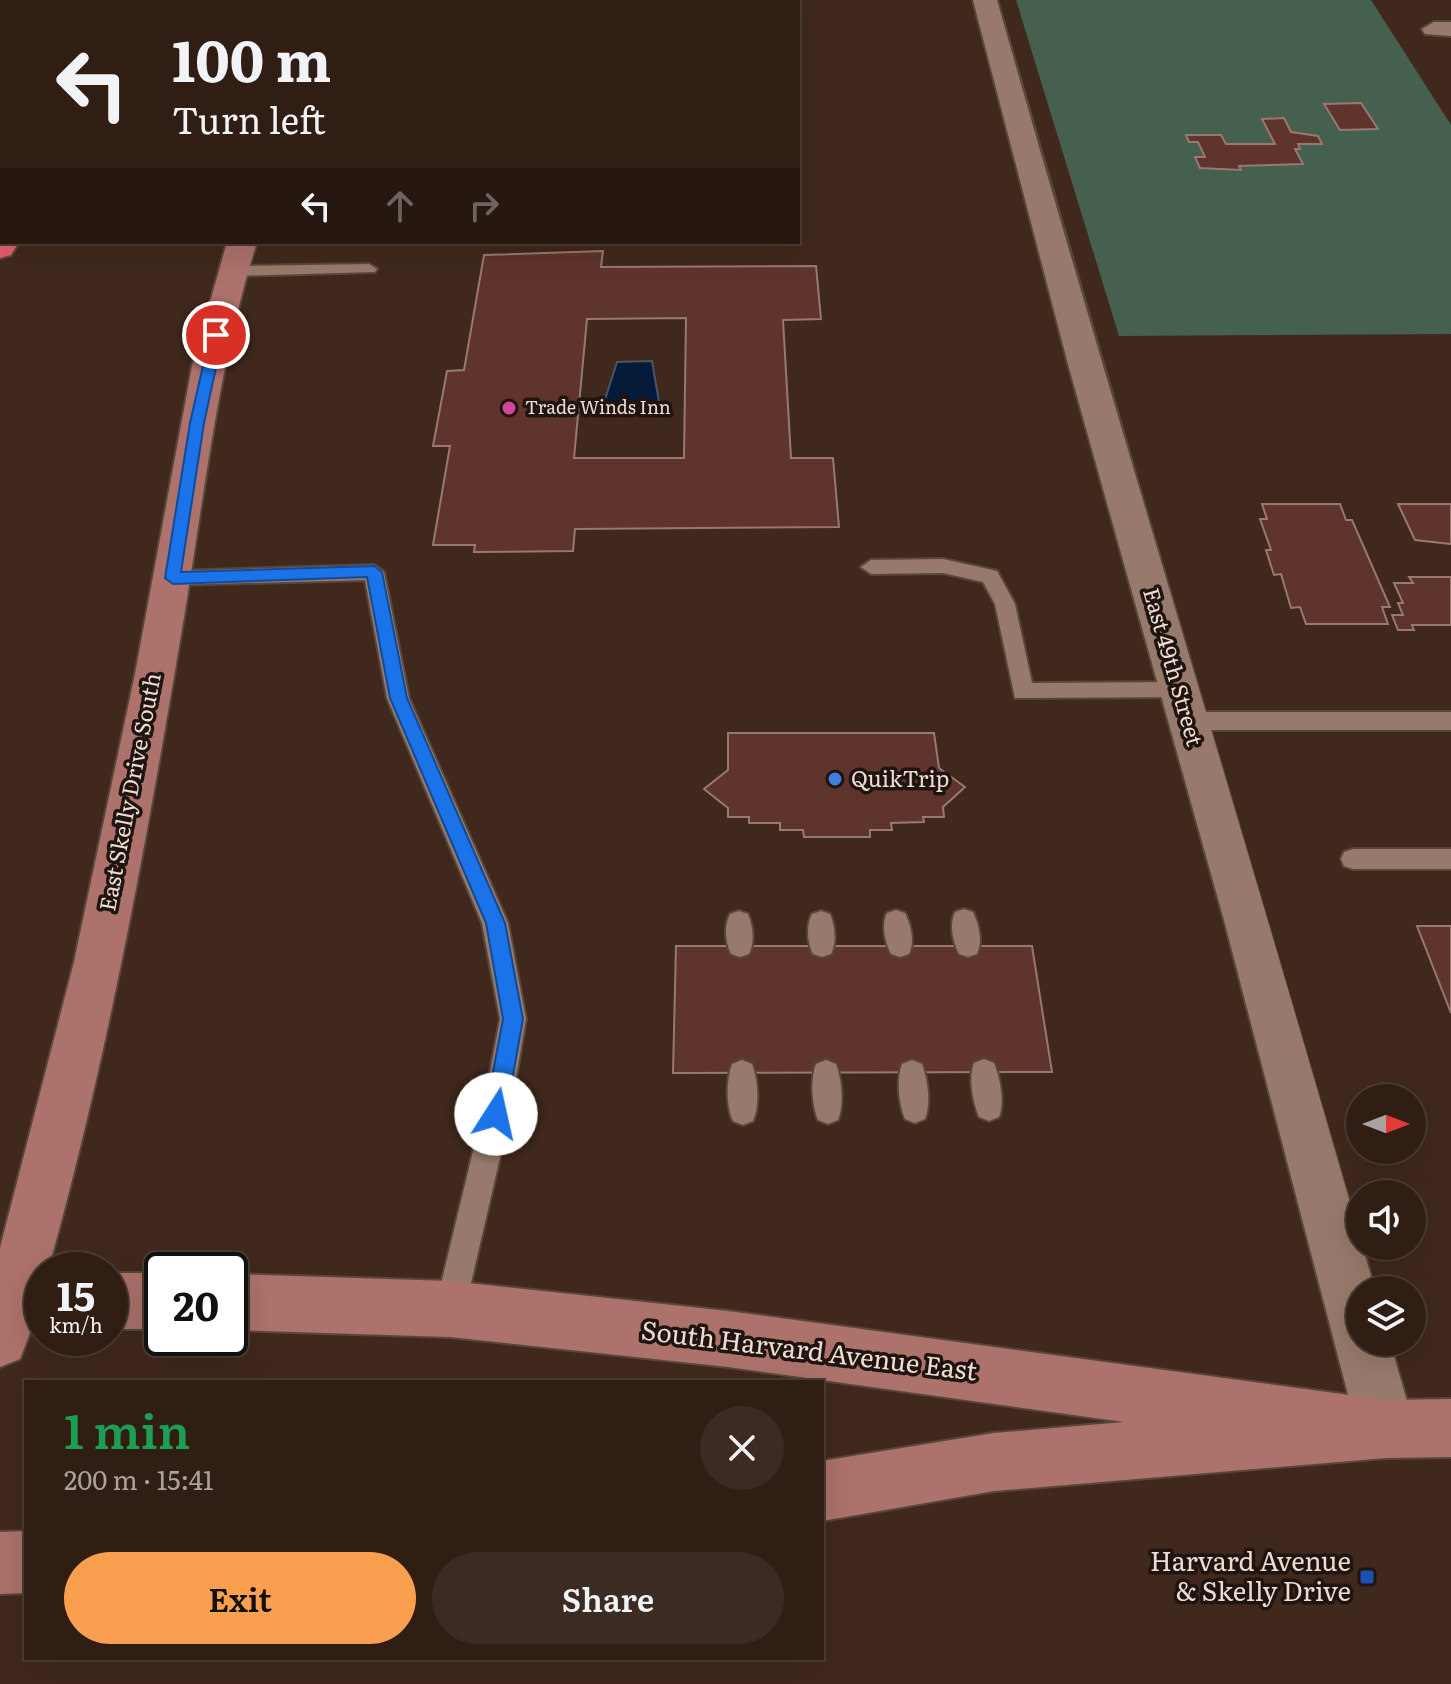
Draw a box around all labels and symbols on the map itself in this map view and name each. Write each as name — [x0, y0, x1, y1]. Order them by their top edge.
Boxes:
pin — [182, 301, 250, 369]
place label: Trade Winds Inn — [525, 393, 671, 420]
marker: Trade Winds Inn — [500, 399, 518, 417]
street label: East 49th Street — [1136, 584, 1213, 750]
street label: East Skelly Drive South — [89, 670, 168, 914]
place label: QuikTrip — [851, 761, 949, 794]
marker: QuikTrip — [826, 770, 844, 788]
position arrow — [454, 1072, 538, 1156]
north arrow — [1346, 1084, 1426, 1164]
speed limit sign: 20 — [144, 1252, 248, 1356]
street label: South Harvard Avenue East — [639, 1309, 980, 1389]
place label: Harvard Avenue & Skelly Drive — [1150, 1540, 1351, 1609]
marker: Harvard Avenue & Skelly Drive — [1358, 1568, 1376, 1586]

